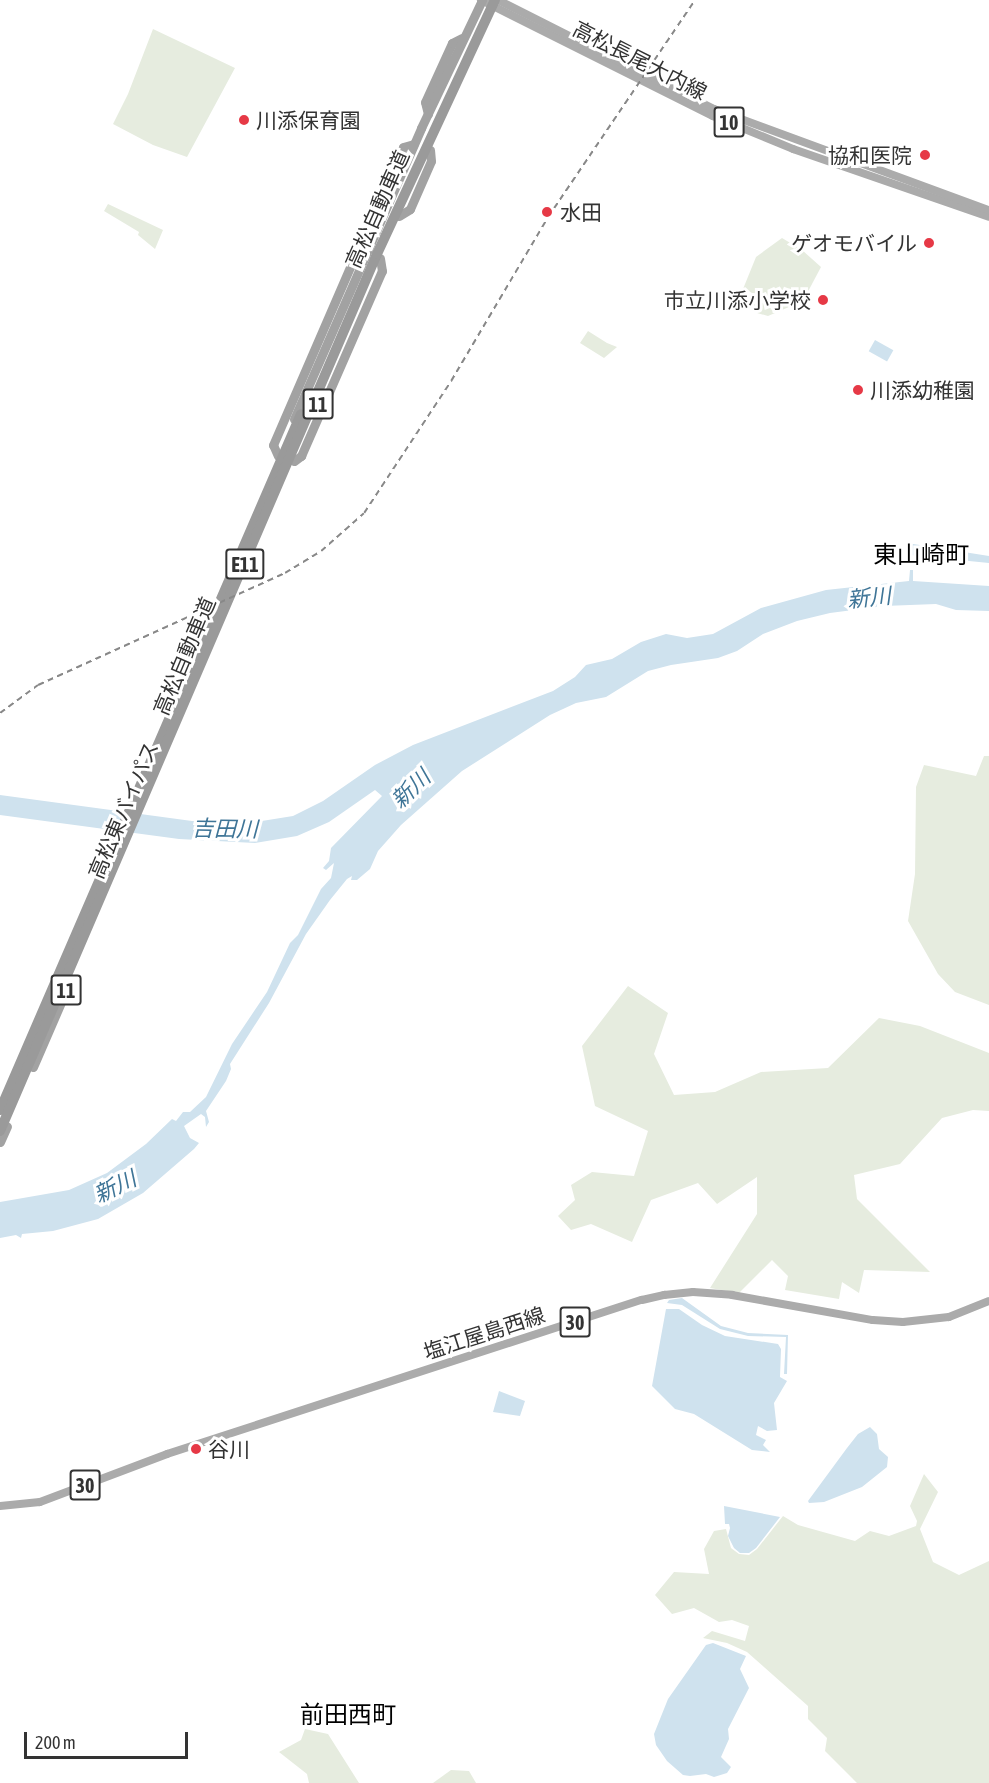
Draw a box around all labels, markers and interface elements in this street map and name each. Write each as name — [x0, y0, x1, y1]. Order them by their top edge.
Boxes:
street label: 高松長尾大内線 — [569, 15, 711, 105]
road number: 10 — [712, 105, 746, 139]
place label: 川添保育園 — [256, 107, 361, 133]
marker: 川添保育園 — [237, 113, 251, 127]
place label: 協和医院 — [828, 142, 912, 168]
street label: 高松自動車道 — [340, 146, 414, 272]
marker: 協和医院 — [916, 146, 934, 164]
place label: 水田 — [560, 199, 602, 225]
marker: 水田 — [538, 203, 556, 221]
place label: ゲオモバイル — [791, 230, 917, 256]
marker: ゲオモバイル — [922, 236, 936, 250]
place label: 市立川添小学校 — [664, 287, 811, 313]
marker: 市立川添小学校 — [816, 293, 830, 307]
place label: 川添幼稚園 — [870, 377, 975, 403]
marker: 川添幼稚園 — [851, 383, 865, 397]
road number: 11 — [302, 387, 334, 421]
district label: 東山崎町 — [873, 541, 969, 569]
road number: E11 — [224, 547, 266, 581]
water label: 新川 — [846, 583, 892, 613]
street label: 高松自動車道 — [148, 593, 220, 719]
street label: 高松東バイパス — [83, 737, 163, 883]
water label: 新川 — [386, 764, 436, 814]
water label: 吉田川 — [192, 815, 258, 843]
road number: 11 — [50, 973, 82, 1007]
water label: 新川 — [89, 1165, 141, 1209]
street label: 塩江屋島西線 — [420, 1302, 548, 1364]
road number: 30 — [558, 1305, 592, 1339]
place label: 谷川 — [208, 1436, 250, 1462]
marker: 谷川 — [189, 1442, 203, 1456]
road number: 30 — [68, 1468, 101, 1502]
district label: 前田西町 — [300, 1701, 396, 1729]
scale bar — [27, 1720, 190, 1758]
text: 200 m — [35, 1732, 76, 1753]

